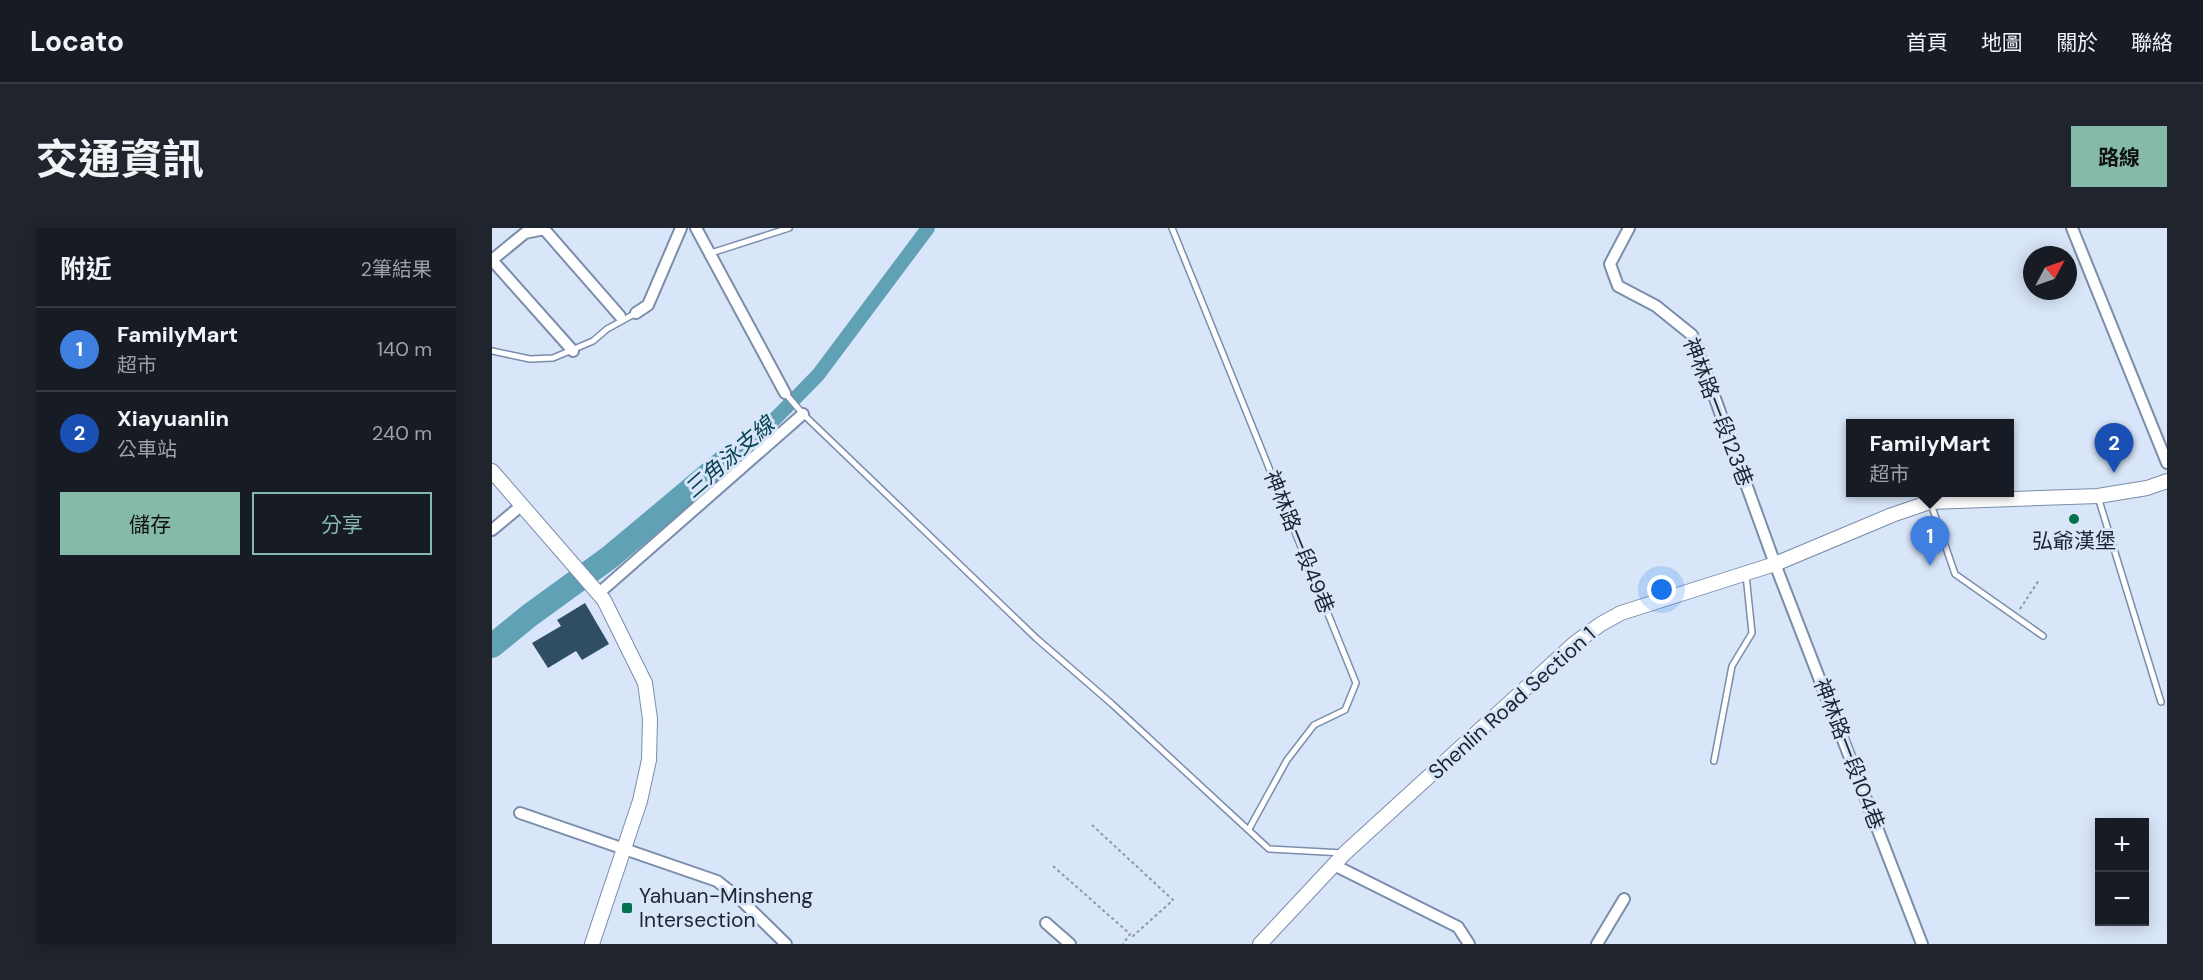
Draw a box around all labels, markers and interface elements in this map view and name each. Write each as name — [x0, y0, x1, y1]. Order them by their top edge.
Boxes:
text: Locato — [30, 23, 124, 60]
text: 首頁 — [1906, 29, 1948, 57]
text: 地圖 — [1981, 29, 2023, 57]
text: 關於 — [2056, 29, 2098, 57]
text: 聯絡 — [2131, 29, 2173, 57]
button: 路線 — [2071, 126, 2167, 187]
text: 交通資訊 — [36, 132, 204, 187]
north arrow — [2023, 246, 2077, 300]
text: 附近 — [60, 252, 112, 286]
text: 2筆結果 — [360, 256, 432, 282]
text: FamilyMart — [117, 320, 238, 349]
street label: 神林路一段123巷 — [1677, 334, 1759, 490]
text: 1 — [76, 336, 83, 362]
text: 140 m — [377, 336, 432, 362]
text: 超市 — [117, 352, 157, 378]
text: Xiayuanlin — [117, 404, 229, 433]
water label: 三角泳支線 — [678, 408, 783, 504]
popup — [1846, 419, 2014, 497]
text: 2 — [74, 420, 85, 446]
text: 240 m — [372, 420, 432, 446]
pin: 2 — [2094, 424, 2134, 473]
text: FamilyMart — [1870, 429, 1990, 458]
text: 公車站 — [117, 436, 177, 462]
text: 超市 — [1870, 461, 1910, 487]
street label: 神林路一段49巷 — [1258, 466, 1340, 618]
button: 儲存 — [60, 492, 240, 555]
button: 分享 — [252, 492, 432, 555]
marker: 弘爺漢堡 — [2067, 512, 2081, 526]
pin: 1 — [1910, 516, 1950, 566]
place label: 弘爺漢堡 — [2032, 527, 2116, 555]
your location — [1647, 575, 1676, 604]
street label: Shenlin Road Section 1 — [1422, 620, 1602, 786]
street label: 神林路一段104巷 — [1807, 674, 1891, 834]
map controls — [2095, 818, 2149, 926]
button: + — [2095, 818, 2149, 872]
button: − — [2095, 872, 2149, 926]
place label: Yahuan-Minsheng Intersection — [639, 882, 813, 934]
marker: Yahuan-Minsheng Intersection — [620, 901, 634, 915]

